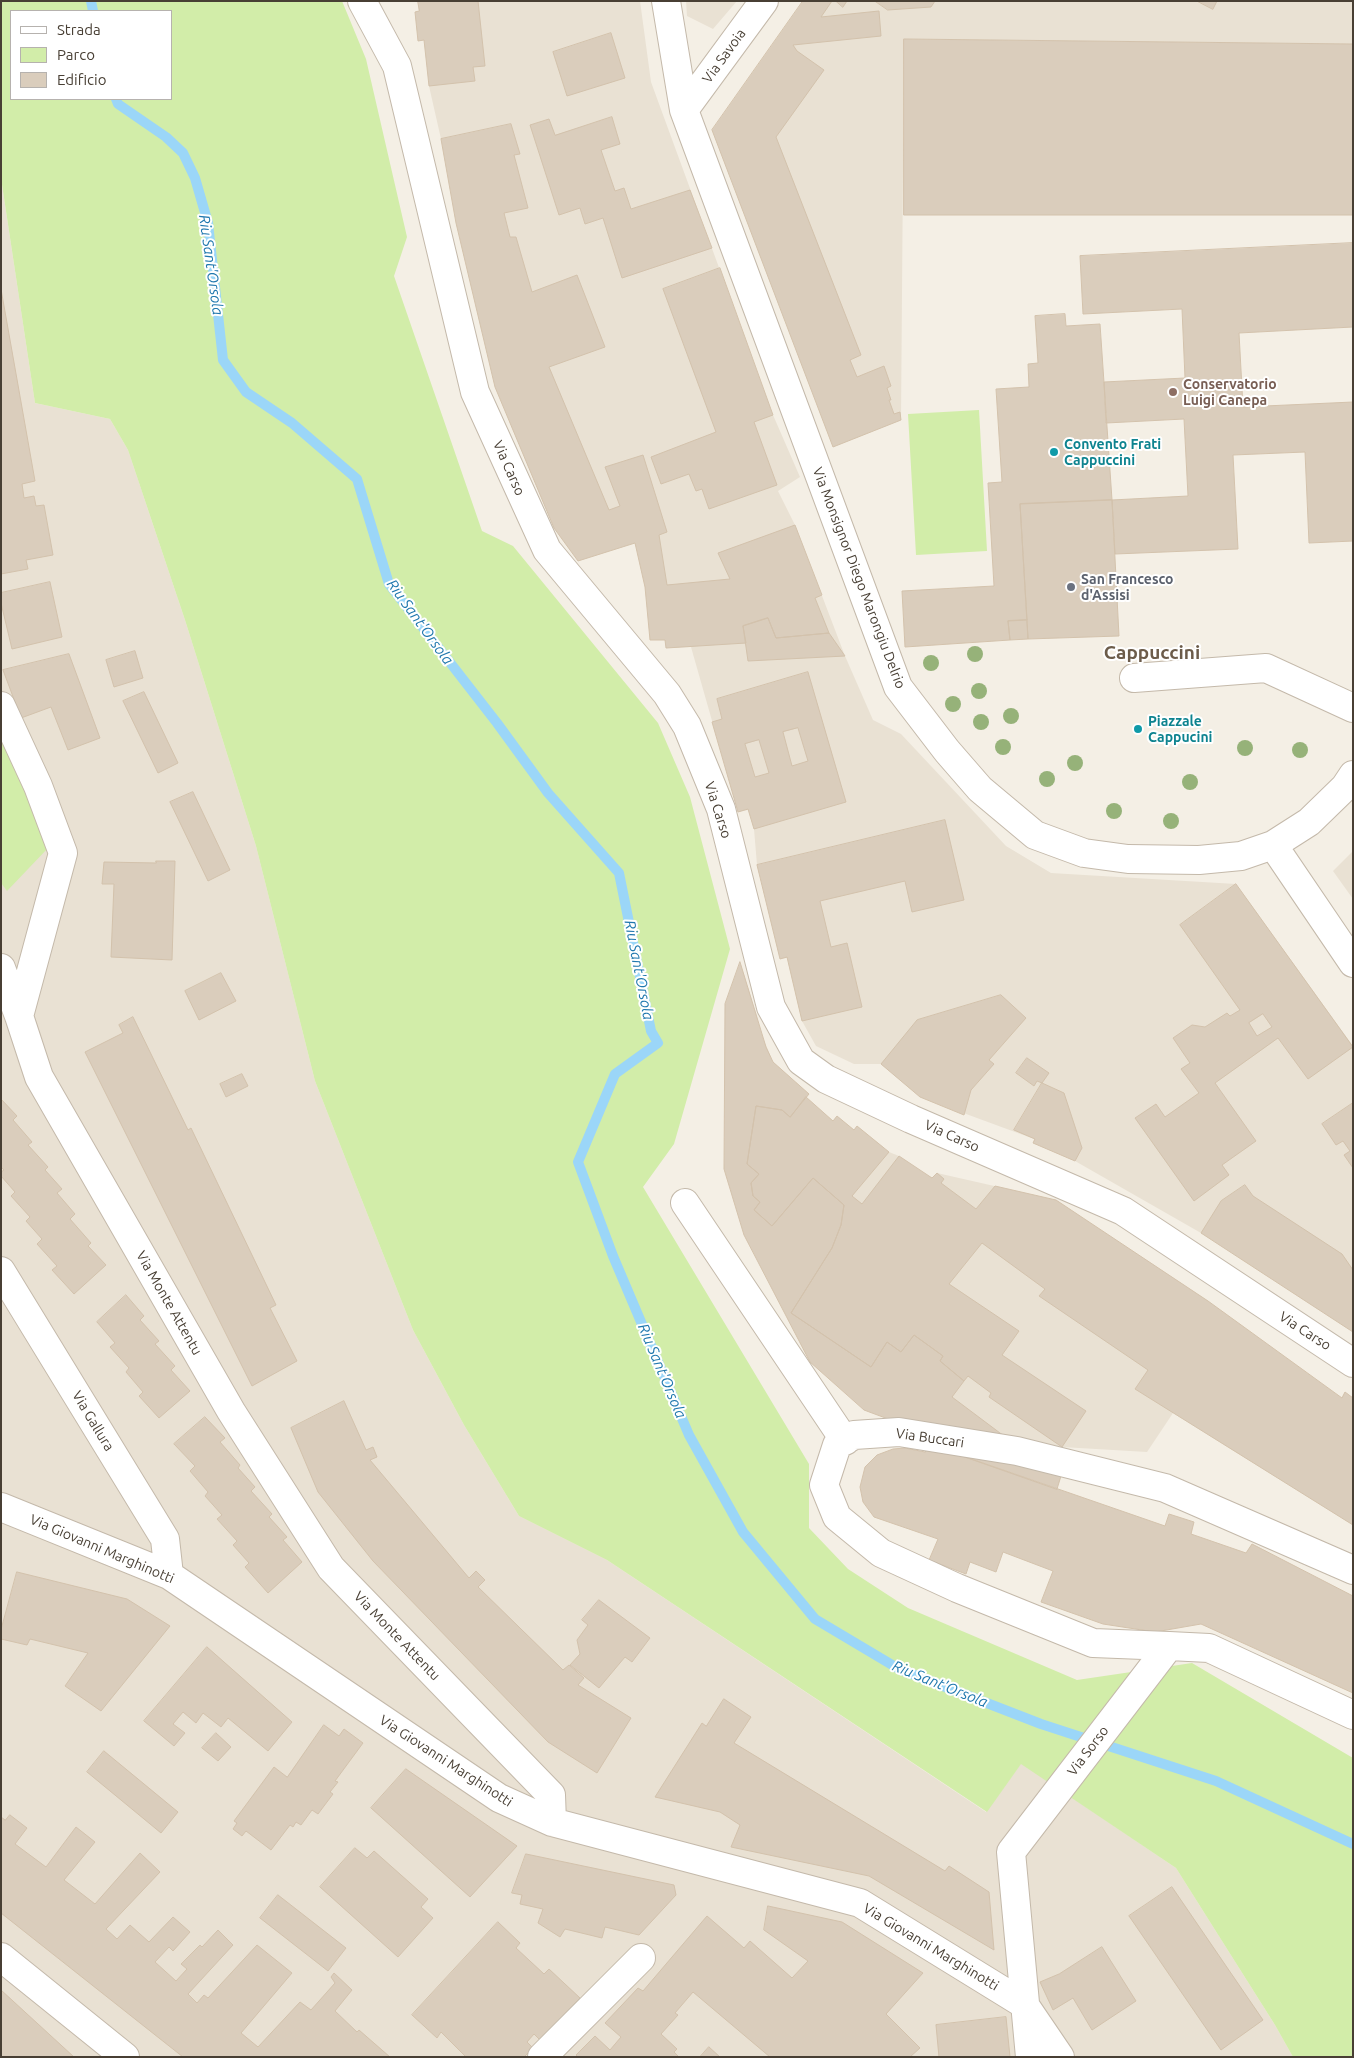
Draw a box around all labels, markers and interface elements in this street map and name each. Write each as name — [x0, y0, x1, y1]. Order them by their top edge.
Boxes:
legend — [10, 10, 172, 100]
text: Strada — [57, 21, 101, 38]
street label: Via Savoia — [699, 25, 749, 87]
text: Parco — [57, 46, 95, 63]
text: Edificio — [57, 71, 106, 88]
water label: Riu Sant'Orsola — [195, 214, 227, 316]
place label: Conservatorio Luigi Canepa — [1183, 376, 1277, 408]
marker: Conservatorio Luigi Canepa — [1167, 386, 1179, 398]
place label: Convento Frati Cappuccini — [1064, 436, 1161, 468]
street label: Via Carso — [489, 438, 529, 498]
marker: Convento Frati Cappuccini — [1048, 446, 1060, 458]
street label: Via Monsignor Diego Marongiu Delrio — [809, 465, 909, 691]
place label: San Francesco d'Assisi — [1081, 571, 1174, 604]
water label: Riu Sant'Orsola — [383, 576, 457, 668]
marker: San Francesco d'Assisi — [1065, 581, 1077, 593]
district label: Cappuccini — [1104, 642, 1200, 664]
place label: Piazzale Cappucini — [1148, 713, 1212, 746]
marker: Piazzale Cappucini — [1132, 723, 1144, 735]
street label: Via Carso — [701, 780, 735, 840]
water label: Riu Sant'Orsola — [621, 919, 657, 1021]
street label: Via Carso — [922, 1116, 982, 1156]
street label: Via Monte Attentu — [132, 1248, 206, 1358]
street label: Via Carso — [1276, 1308, 1334, 1354]
water label: Riu Sant'Orsola — [634, 1321, 690, 1421]
street label: Via Gallura — [68, 1388, 118, 1454]
street label: Via Buccari — [895, 1425, 965, 1451]
street label: Via Giovanni Marghinotti — [27, 1511, 177, 1587]
street label: Via Monte Attentu — [350, 1588, 444, 1684]
water label: Riu Sant'Orsola — [890, 1657, 990, 1711]
street label: Via Giovanni Marghinotti — [376, 1712, 516, 1810]
street label: Via Sorso — [1064, 1723, 1112, 1779]
street label: Via Giovanni Marghinotti — [860, 1900, 1002, 1994]

